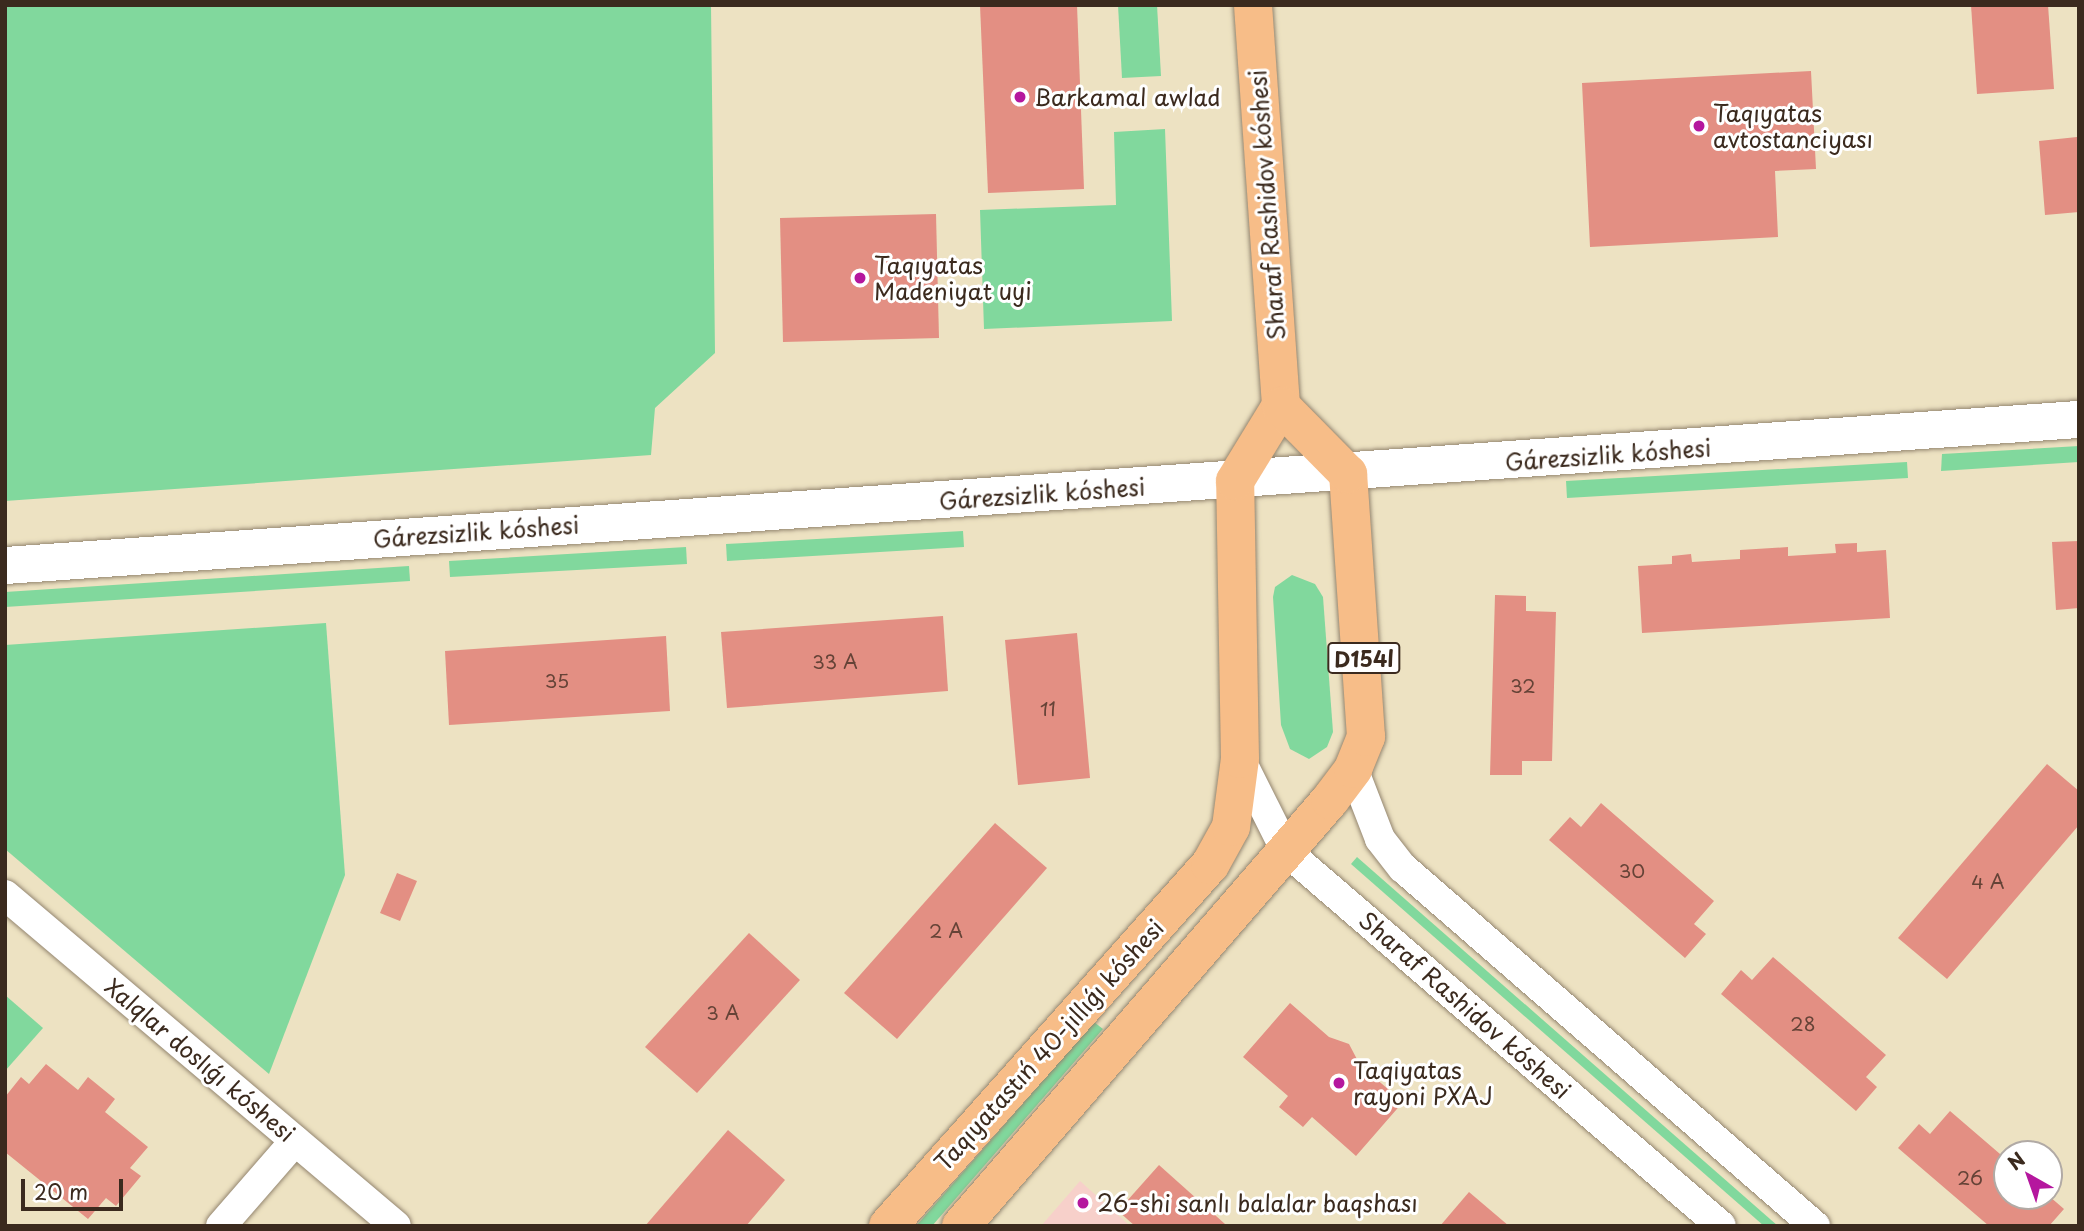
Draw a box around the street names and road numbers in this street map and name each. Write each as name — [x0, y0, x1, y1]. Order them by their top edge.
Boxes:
street label: Sharaf Rashidov kóshesi — [1244, 70, 1290, 340]
street label: Gárezsizlik kóshesi — [1503, 434, 1713, 476]
street label: Gárezsizlik kóshesi — [937, 473, 1147, 515]
street label: Gárezsizlik kóshesi — [371, 511, 581, 553]
road number: D154l — [1327, 640, 1401, 676]
street label: Sharaf Rashidov kóshesi — [1354, 906, 1576, 1104]
street label: Taqıyatastıń 40-jıllıǵı kóshesi — [929, 914, 1169, 1176]
street label: Xalqlar doslıǵı kóshesi — [99, 972, 301, 1148]

